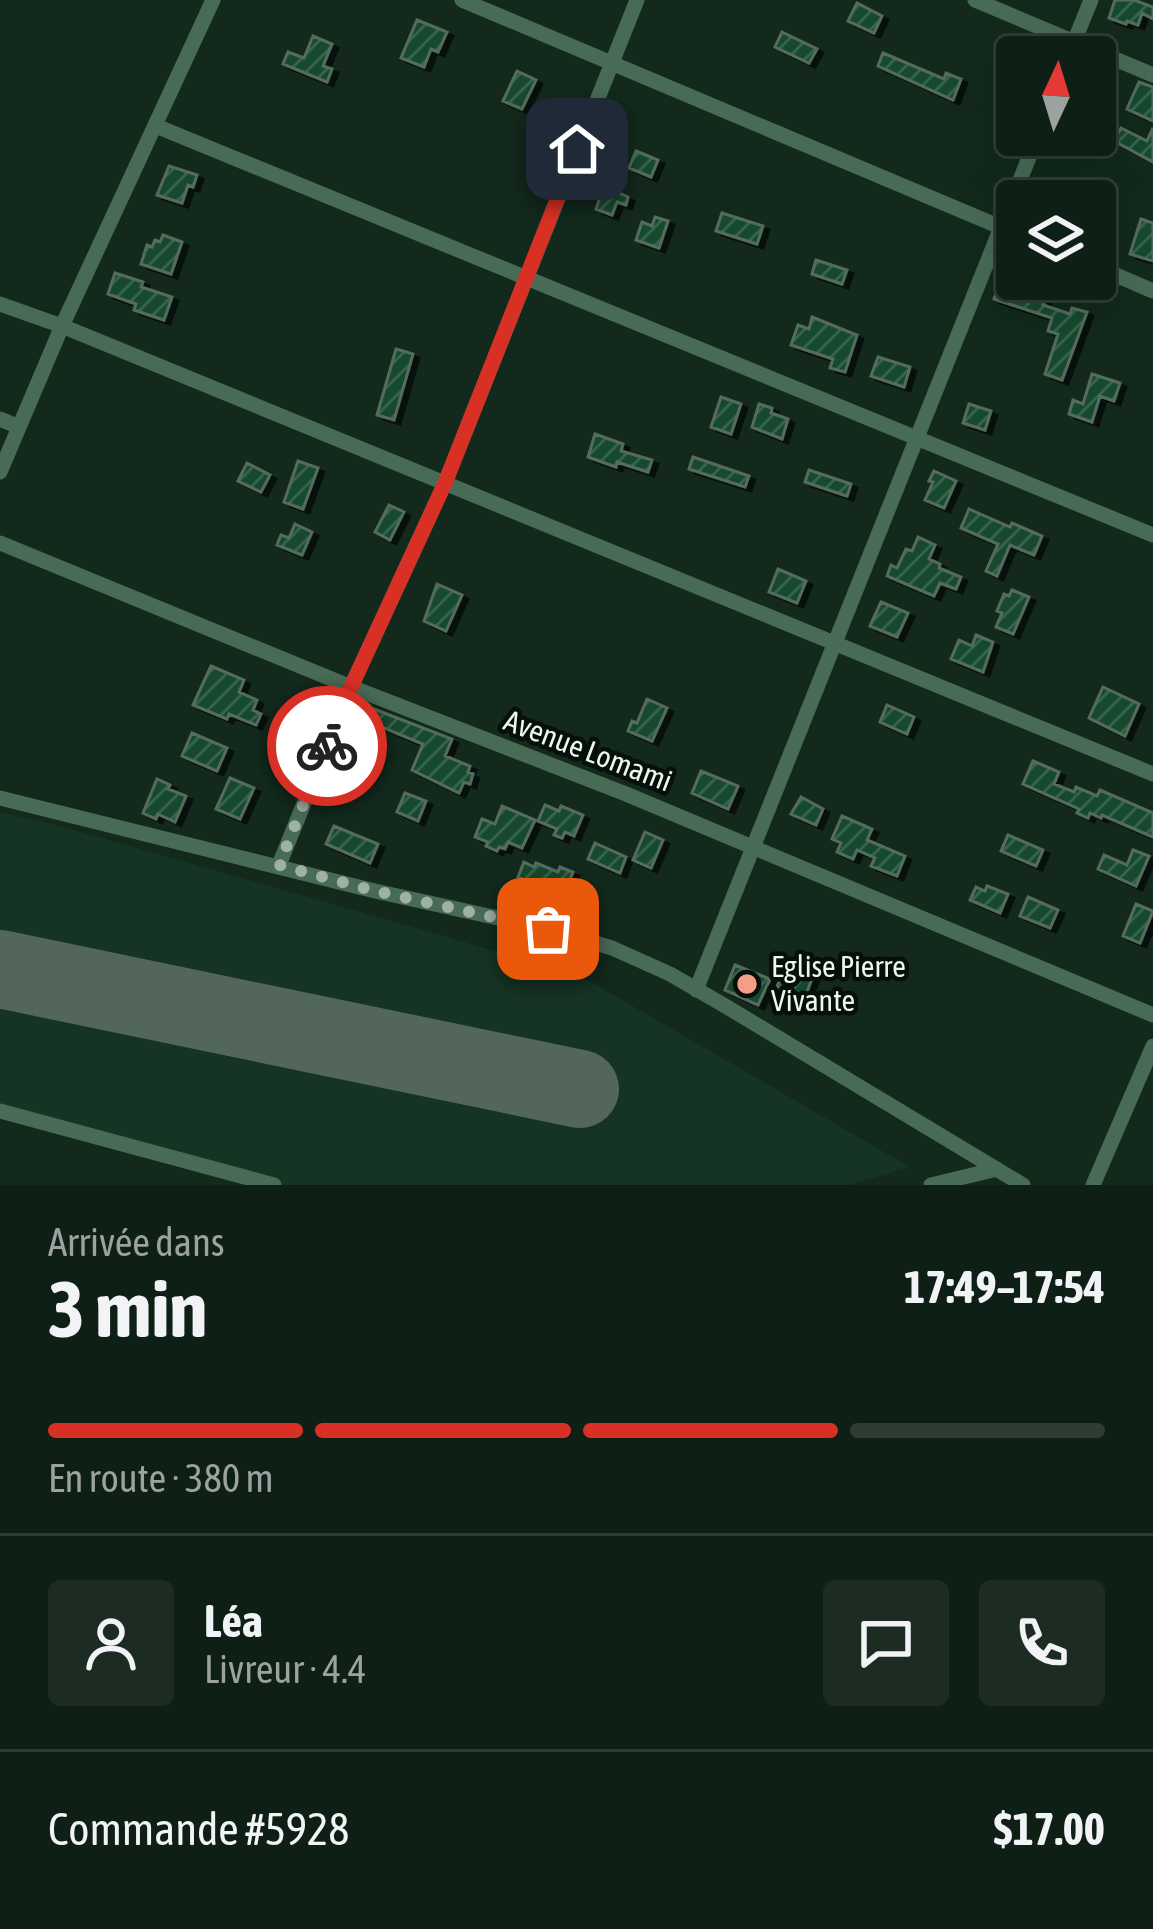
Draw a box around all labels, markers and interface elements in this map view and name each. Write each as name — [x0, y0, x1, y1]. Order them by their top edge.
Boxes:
north arrow — [996, 36, 1116, 156]
map controls — [996, 36, 1116, 300]
pin — [526, 98, 628, 200]
icon: home — [544, 116, 610, 182]
button: layers — [996, 180, 1116, 300]
courier — [267, 686, 387, 806]
street label: Avenue Lomami — [500, 702, 677, 798]
icon: bike — [294, 713, 360, 779]
pin — [497, 878, 599, 980]
icon: bag — [515, 896, 581, 962]
place label: Eglise Pierre Vivante — [771, 949, 906, 1017]
marker: Eglise Pierre Vivante — [734, 971, 760, 997]
text: Arrivée dans — [48, 1220, 225, 1264]
text: 17:49–17:54 — [904, 1261, 1105, 1313]
text: 3 min — [48, 1264, 207, 1354]
text: En route · 380 m — [48, 1456, 274, 1500]
button: person — [48, 1580, 174, 1706]
button: chat — [823, 1580, 949, 1706]
button: phone — [979, 1580, 1105, 1706]
text: Léa — [204, 1595, 263, 1647]
text: Livreur · 4.4 — [204, 1647, 366, 1691]
text: Commande #5928 — [48, 1803, 349, 1855]
text: $17.00 — [993, 1803, 1105, 1855]

